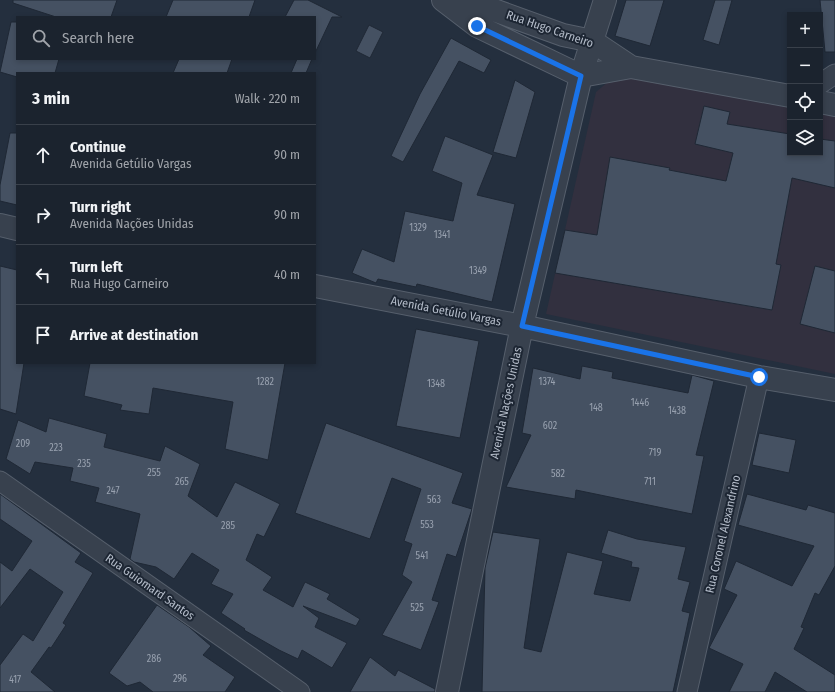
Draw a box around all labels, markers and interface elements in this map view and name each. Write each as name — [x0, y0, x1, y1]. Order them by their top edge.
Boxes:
street label: Rua Hugo Carneiro — [505, 8, 595, 50]
map controls — [787, 12, 823, 156]
button: + — [787, 12, 823, 48]
search box — [16, 16, 316, 60]
route end — [468, 17, 486, 35]
icon: search — [30, 27, 52, 49]
text: Search here — [62, 29, 134, 47]
button: − — [787, 48, 823, 84]
button: locate — [787, 84, 823, 120]
text: 3 min — [32, 88, 70, 109]
text: Walk · 220 m — [235, 91, 300, 106]
button: layers — [787, 120, 823, 156]
text: Continue — [70, 138, 126, 156]
icon: ahead — [32, 144, 54, 166]
text: 90 m — [274, 147, 300, 162]
text: Avenida Getúlio Vargas — [70, 156, 192, 171]
text: Turn right — [70, 198, 131, 216]
icon: right — [32, 204, 54, 226]
text: 90 m — [274, 207, 300, 222]
text: Avenida Nações Unidas — [70, 216, 194, 231]
house number: 1329 — [409, 222, 427, 234]
house number: 1341 — [434, 229, 450, 241]
text: Turn left — [70, 258, 123, 276]
icon: left — [32, 264, 54, 286]
house number: 1349 — [469, 265, 487, 277]
text: 40 m — [274, 267, 300, 282]
text: Rua Hugo Carneiro — [70, 276, 169, 291]
street label: Avenida Getúlio Vargas — [390, 293, 502, 329]
icon: arrive — [32, 324, 54, 346]
text: Arrive at destination — [70, 326, 198, 344]
street label: Avenida Nações Unidas — [487, 346, 525, 460]
route start — [750, 368, 768, 386]
house number: 1282 — [256, 376, 274, 388]
house number: 1374 — [539, 376, 556, 388]
house number: 1348 — [427, 378, 445, 390]
house number: 1446 — [631, 397, 649, 409]
house number: 148 — [589, 402, 603, 414]
house number: 1438 — [668, 405, 686, 417]
house number: 602 — [543, 420, 558, 432]
house number: 209 — [16, 438, 30, 450]
house number: 223 — [49, 442, 63, 454]
house number: 719 — [649, 447, 661, 459]
house number: 235 — [77, 458, 91, 470]
house number: 255 — [147, 467, 161, 479]
house number: 582 — [551, 468, 566, 480]
street label: Rua Coronel Alexandrino — [703, 474, 743, 594]
house number: 265 — [175, 476, 189, 488]
house number: 711 — [644, 476, 656, 488]
house number: 247 — [107, 485, 119, 497]
house number: 563 — [427, 494, 441, 506]
house number: 553 — [420, 519, 434, 531]
house number: 285 — [221, 520, 235, 532]
house number: 541 — [416, 550, 428, 562]
street label: Rua Guiomard Santos — [103, 551, 197, 623]
house number: 525 — [410, 602, 424, 614]
house number: 286 — [147, 653, 161, 665]
house number: 296 — [173, 673, 187, 685]
house number: 417 — [9, 674, 21, 686]

